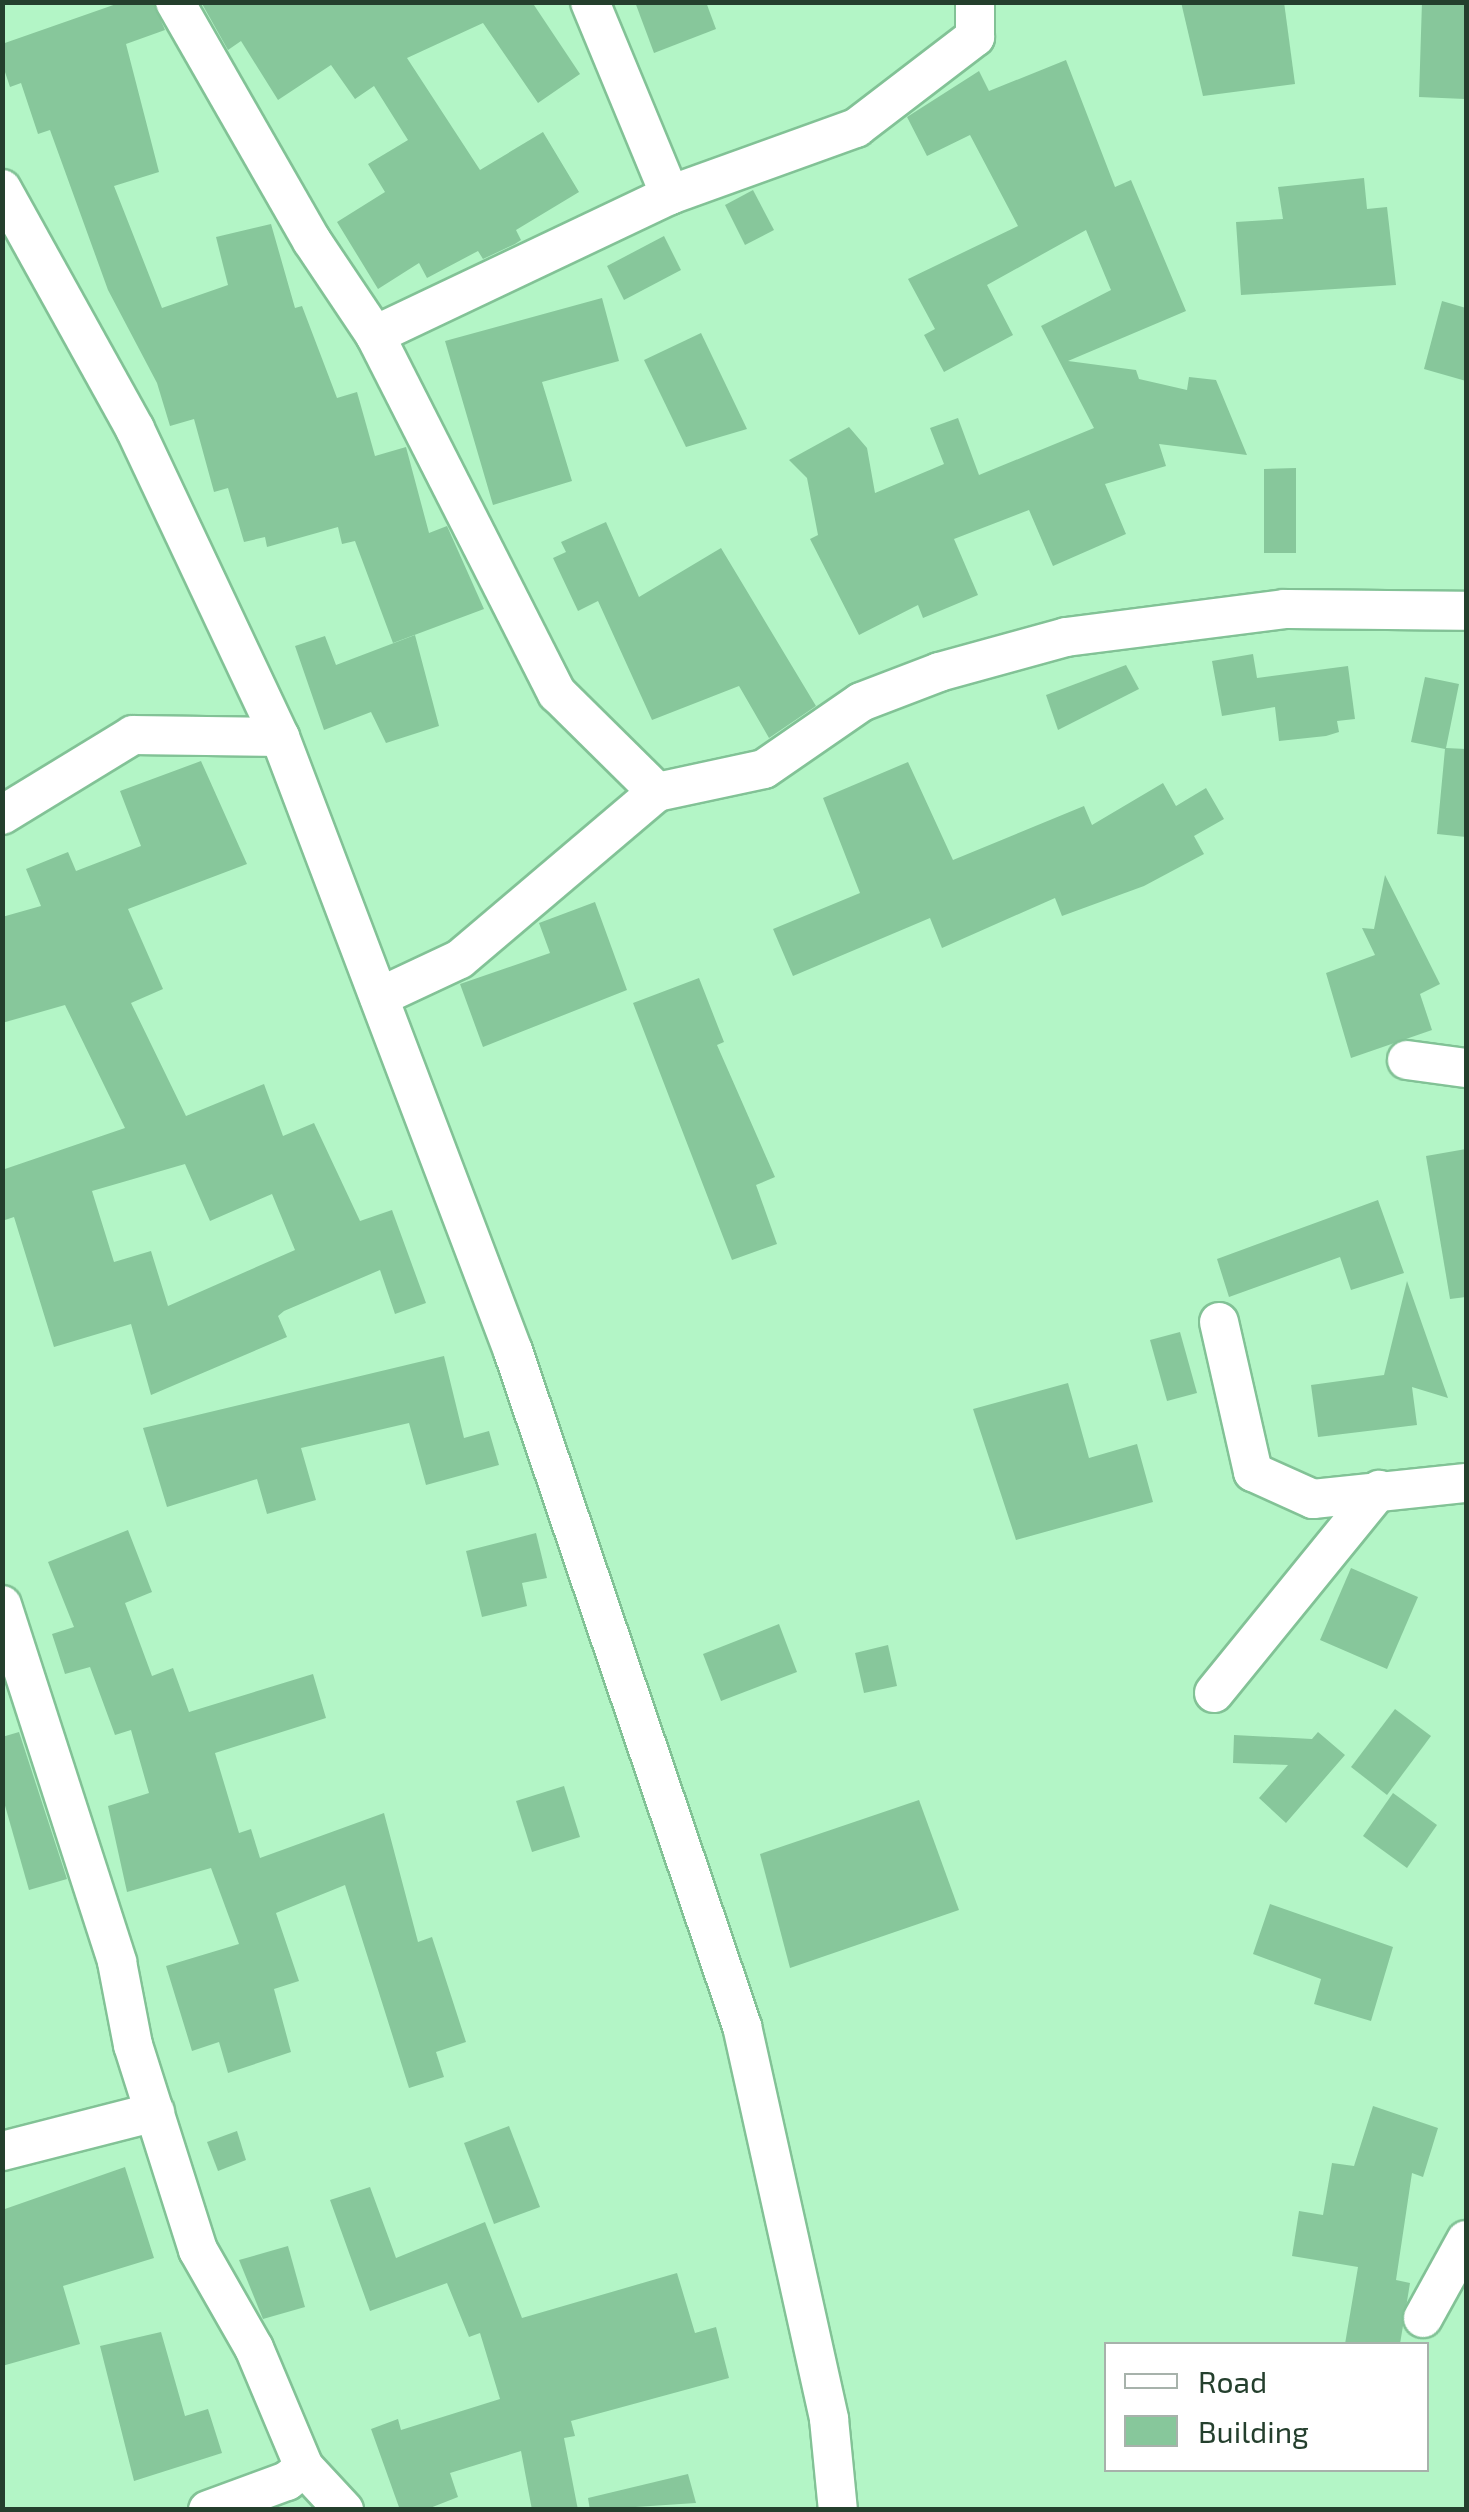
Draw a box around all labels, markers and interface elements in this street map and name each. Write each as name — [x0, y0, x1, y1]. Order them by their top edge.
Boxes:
legend — [1104, 2342, 1429, 2472]
text: Road — [1198, 2363, 1267, 2399]
text: Building — [1198, 2413, 1309, 2449]

